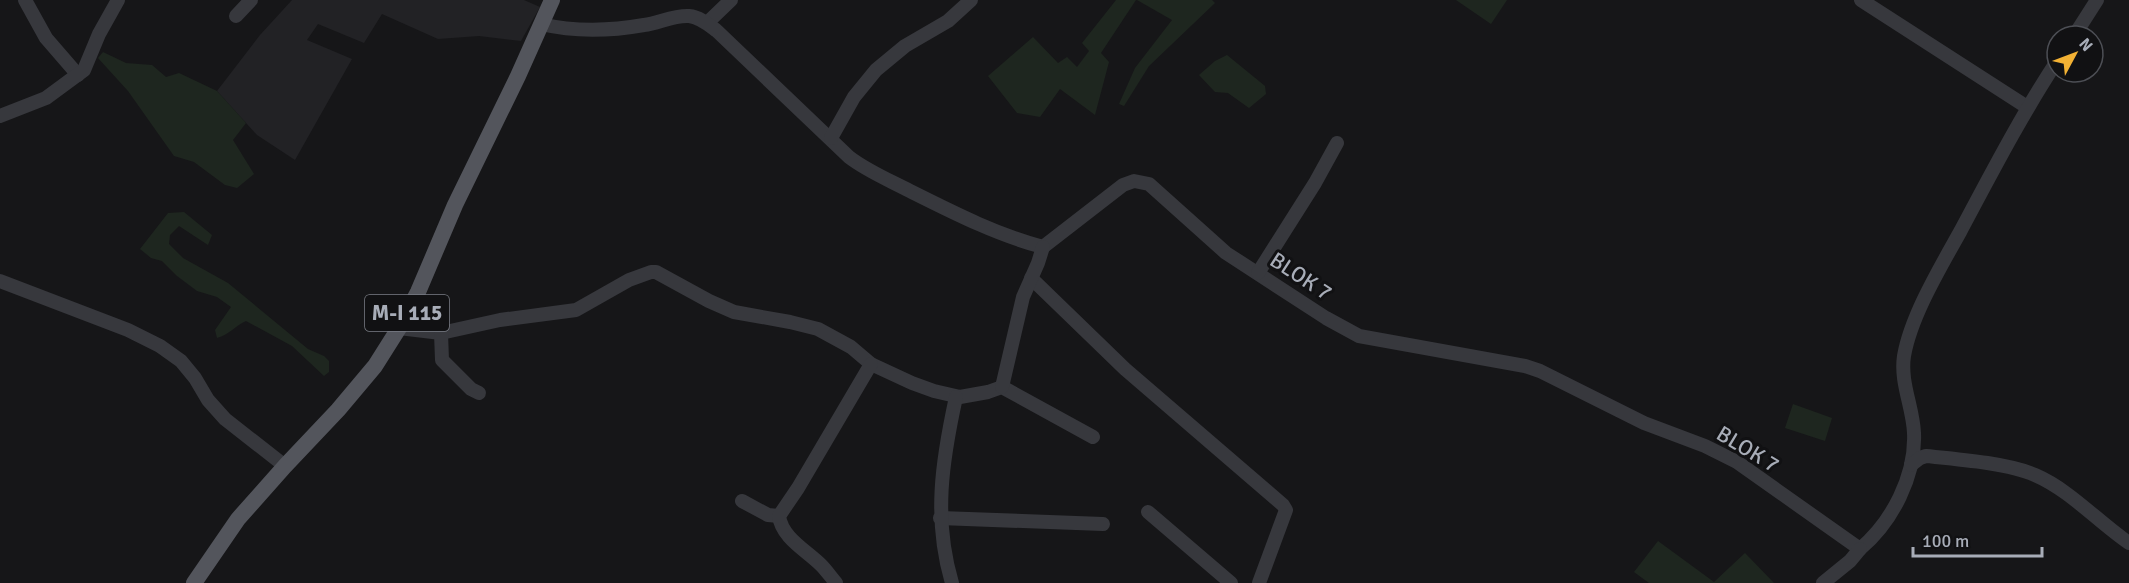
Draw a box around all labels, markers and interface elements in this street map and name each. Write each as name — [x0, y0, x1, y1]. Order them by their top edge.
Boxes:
north arrow — [2045, 24, 2105, 84]
text: N — [2074, 34, 2097, 56]
street label: BLOK 7 — [1265, 246, 1337, 306]
road number: M-I 115 — [365, 295, 449, 331]
street label: BLOK 7 — [1712, 420, 1784, 478]
scale bar — [1913, 520, 2042, 558]
text: 100 m — [1922, 530, 1969, 552]

